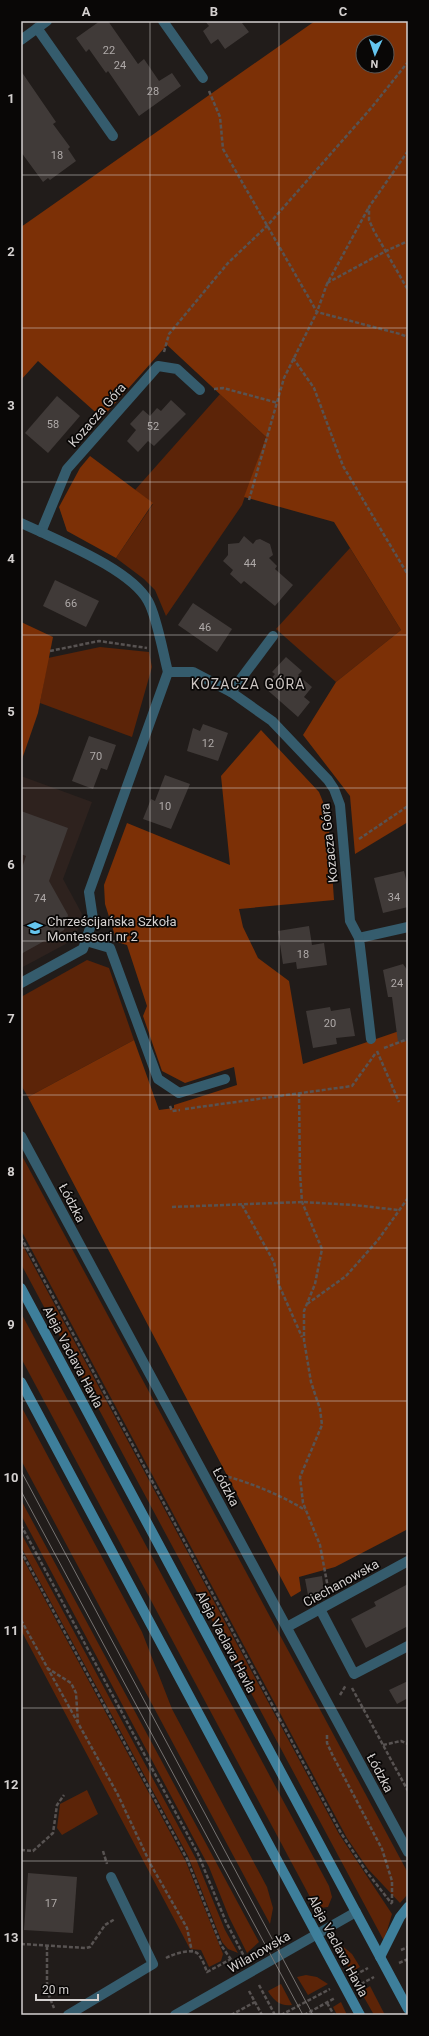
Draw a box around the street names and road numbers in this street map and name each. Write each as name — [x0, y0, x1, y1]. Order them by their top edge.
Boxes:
street label: Kozacza Góra — [65, 380, 129, 450]
street label: Kozacza Góra — [317, 802, 341, 884]
street label: Łódzka — [56, 1181, 88, 1225]
street label: Aleja Vaclava Havla — [40, 1303, 106, 1411]
street label: Łódzka — [210, 1465, 242, 1509]
street label: Ciechanowska — [301, 1556, 381, 1610]
street label: Aleja Vaclava Havla — [193, 1588, 259, 1696]
street label: Łódzka — [364, 1751, 396, 1795]
street label: Aleja Vaclava Havla — [305, 1892, 371, 2000]
street label: Wilanowska — [225, 1928, 293, 1976]

